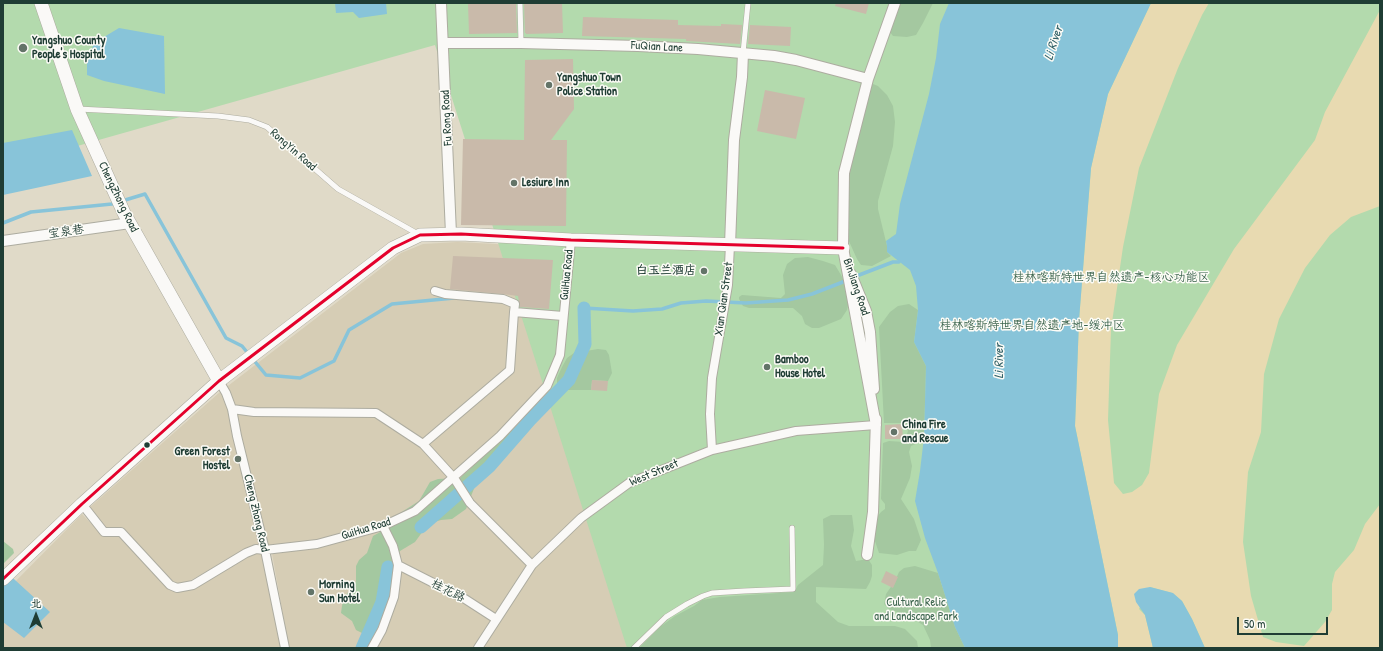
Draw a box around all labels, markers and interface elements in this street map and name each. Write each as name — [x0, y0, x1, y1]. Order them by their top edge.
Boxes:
water label: Li River — [1041, 24, 1067, 62]
place label: Yangshuo County People's Hospital — [32, 34, 106, 62]
street label: FuQian Lane — [631, 38, 683, 56]
marker: Yangshuo County People's Hospital — [17, 42, 29, 54]
place label: Yangshuo Town Police Station — [557, 71, 621, 99]
marker: Yangshuo Town Police Station — [544, 80, 554, 90]
street label: Fu Rong Road — [438, 90, 456, 146]
street label: RongYin Road — [267, 126, 319, 174]
street label: ChengZhong Road — [95, 160, 141, 234]
place label: Lesiure Inn — [522, 176, 569, 190]
marker: Lesiure Inn — [509, 178, 519, 188]
street label: 宝泉巷 — [47, 222, 85, 242]
street label: GuiHua Road — [557, 249, 577, 301]
street label: BinJiang Road — [840, 257, 872, 317]
street label: Xian Qian Street — [712, 261, 736, 337]
place label: 白玉兰酒店 — [636, 264, 696, 278]
marker: 白玉兰酒店 — [699, 266, 709, 276]
park label: 桂林喀斯特世界自然遗产-核心功能区 — [1013, 271, 1209, 285]
park label: 桂林喀斯特世界自然遗产地-缓冲区 — [940, 319, 1124, 333]
water label: Li River — [992, 344, 1008, 378]
place label: Bamboo House Hotel — [775, 353, 825, 381]
marker: Bamboo House Hotel — [762, 362, 772, 372]
place label: China Fire and Rescue — [902, 418, 949, 446]
marker: China Fire and Rescue — [889, 427, 899, 437]
unlabelled marker — [142, 440, 152, 450]
place label: Green Forest Hostel — [174, 445, 230, 473]
marker: Green Forest Hostel — [233, 454, 243, 464]
street label: West Street — [627, 456, 681, 490]
street label: Cheng Zhong Road — [240, 473, 272, 553]
street label: GuiHua Road — [340, 515, 392, 543]
street label: 桂花路 — [429, 576, 467, 606]
place label: Morning Sun Hotel — [319, 578, 360, 606]
marker: Morning Sun Hotel — [306, 587, 316, 597]
north arrow — [16, 595, 56, 635]
text: 北 — [31, 596, 42, 610]
park label: Cultural Relic and Landscape Park — [874, 596, 958, 624]
scale bar — [1239, 609, 1330, 635]
text: 50 m — [1244, 615, 1265, 632]

